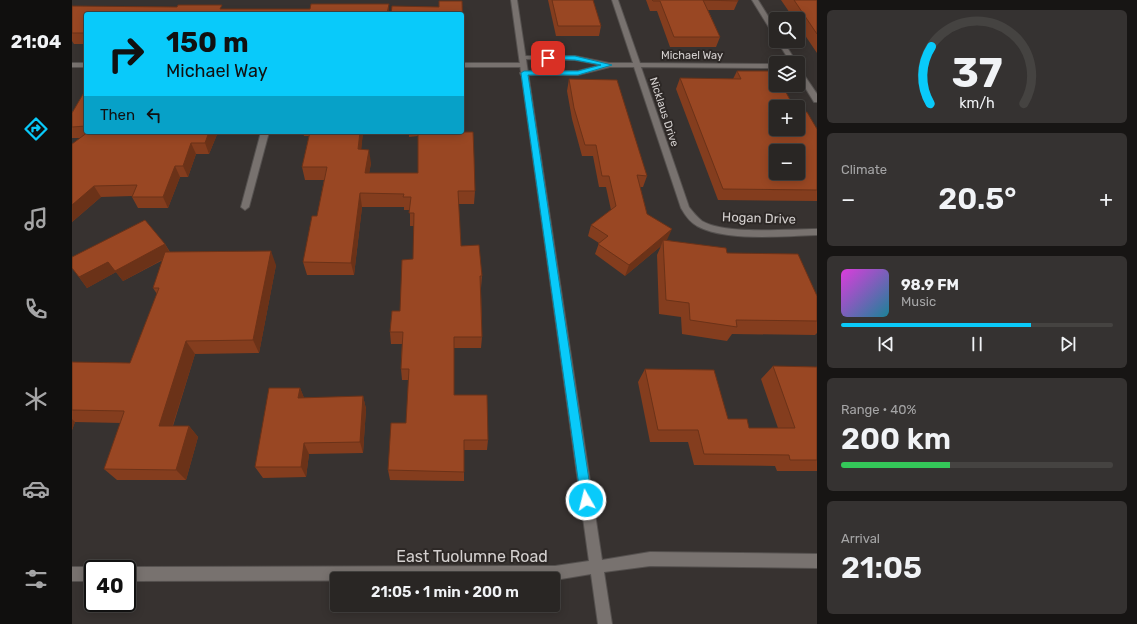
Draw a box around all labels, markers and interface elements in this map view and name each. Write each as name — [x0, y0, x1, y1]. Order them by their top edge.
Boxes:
map controls — [769, 12, 805, 180]
button: search — [769, 12, 805, 48]
text: 150 m — [166, 26, 249, 59]
icon: right — [100, 28, 152, 80]
text: 21:04 — [11, 31, 61, 53]
pin — [531, 41, 565, 75]
icon: arrive — [537, 47, 559, 69]
text: 37 — [951, 48, 1003, 97]
street label: Michael Way — [661, 49, 723, 62]
button: layers — [769, 56, 805, 92]
text: Michael Way — [166, 60, 268, 82]
street label: Nicklaus Drive — [647, 76, 681, 148]
text: km/h — [959, 95, 995, 112]
button: + — [769, 100, 805, 136]
icon: left — [143, 104, 165, 126]
text: Then — [100, 106, 135, 124]
icon: directions — [22, 115, 50, 143]
button: − — [769, 144, 805, 180]
text: Climate — [841, 162, 887, 177]
text: 20.5° — [938, 181, 1016, 217]
text: − — [841, 186, 855, 213]
text: + — [1099, 186, 1113, 213]
icon: music — [22, 205, 50, 233]
street label: Hogan Drive — [722, 209, 796, 228]
text: 98.9 FM — [901, 276, 959, 294]
text: Music — [901, 294, 936, 309]
icon: phone — [22, 295, 50, 323]
icon: previous — [875, 333, 897, 355]
icon: pause — [966, 333, 988, 355]
icon: next — [1057, 333, 1079, 355]
icon: climate — [22, 385, 50, 413]
text: Range · 40% — [841, 402, 917, 417]
text: 200 km — [841, 421, 951, 457]
icon: car — [22, 475, 50, 503]
position arrow — [565, 479, 607, 521]
text: Arrival — [841, 531, 880, 546]
street label: East Tuolumne Road — [396, 547, 548, 566]
text: 21:05 — [841, 550, 922, 586]
speed limit sign: 40 — [84, 560, 136, 612]
icon: filters — [22, 565, 50, 593]
text: 21:05 · 1 min · 200 m — [371, 583, 519, 601]

